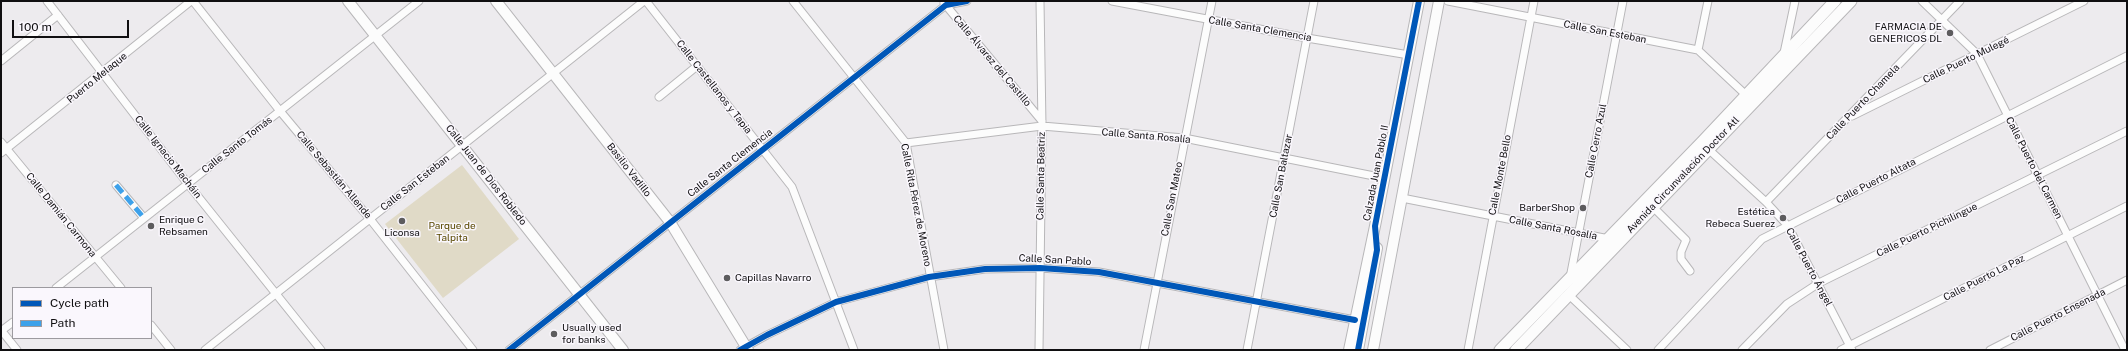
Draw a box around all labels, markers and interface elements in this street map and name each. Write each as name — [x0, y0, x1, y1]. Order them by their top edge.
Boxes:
scale bar — [14, 12, 131, 38]
street label: Calle Álvarez del Castillo — [950, 13, 1034, 109]
street label: Calle Santa Clemencia — [1208, 14, 1312, 44]
street label: Calle San Esteban — [1563, 18, 1647, 46]
text: 100 m — [19, 20, 52, 34]
place label: FARMACIA DE GENERICOS DL — [1869, 21, 1942, 44]
marker: FARMACIA DE GENERICOS DL — [1945, 28, 1955, 38]
street label: Calle Puerto Mulegé — [1921, 34, 2011, 86]
street label: Calle Castellanos y Tapia — [674, 38, 754, 136]
street label: Puerto Melaque — [65, 50, 129, 106]
street label: Calle Puerto Chamela — [1824, 62, 1902, 142]
street label: Calle Cerro Azul — [1583, 103, 1609, 179]
street label: Calle Ignacio Macháin — [132, 113, 204, 201]
street label: Calle Santo Tomás — [200, 114, 274, 176]
street label: Avenida Circunvalación Doctor Atl — [1624, 114, 1742, 236]
street label: Calle Puerto del Carmen — [2003, 115, 2065, 221]
street label: Calle Juan de Dios Robledo — [443, 122, 529, 228]
street label: Calzada Juan Pablo II — [1361, 124, 1391, 222]
street label: Calle Santa Clemencia — [685, 126, 775, 200]
street label: Calle Santa Rosalía — [1101, 126, 1191, 146]
street label: Calle Sebastián Allende — [294, 129, 374, 221]
street label: Calle Santa Beatriz — [1034, 132, 1048, 220]
street label: Calle San Baltazar — [1267, 133, 1295, 219]
street label: Calle Monte Bello — [1486, 134, 1514, 216]
street label: Basilio Vadillo — [604, 141, 654, 199]
street label: Calle Rita Pérez de Moreno — [898, 142, 934, 268]
street label: Calle San Esteban — [378, 152, 452, 214]
street label: Calle Puerto Altata — [1834, 156, 1918, 206]
street label: Calle San Mateo — [1159, 161, 1185, 237]
street label: Calle Damián Carmona — [23, 170, 99, 260]
street label: Calle Puerto Pichilingue — [1875, 200, 1979, 260]
place label: BarberShop — [1519, 202, 1575, 214]
marker: BarberShop — [1578, 203, 1588, 213]
place label: Estética Rebeca Suerez — [1705, 206, 1775, 230]
marker: Estética Rebeca Suerez — [1778, 213, 1788, 223]
place label: Enrique C Rebsamen — [159, 214, 208, 238]
street label: Calle Santa Rosalía — [1508, 214, 1598, 242]
marker: Liconsa — [397, 216, 407, 226]
park label: Parque de Talpita — [428, 220, 476, 244]
marker: Enrique C Rebsamen — [146, 221, 156, 231]
street label: Calle Puerto Ángel — [1783, 226, 1835, 308]
place label: Liconsa — [384, 227, 420, 239]
street label: Calle San Pablo — [1018, 252, 1092, 268]
street label: Calle Puerto La Paz — [1941, 252, 2027, 304]
place label: Capillas Navarro — [735, 272, 811, 284]
marker: Capillas Navarro — [722, 273, 732, 283]
street label: Calle Puerto Ensenada — [2009, 286, 2107, 344]
legend — [12, 287, 152, 339]
text: Cycle path — [50, 296, 109, 310]
text: Path — [50, 316, 76, 330]
place label: Usually used for banks — [562, 322, 621, 346]
marker: Usually used for banks — [549, 329, 559, 339]

